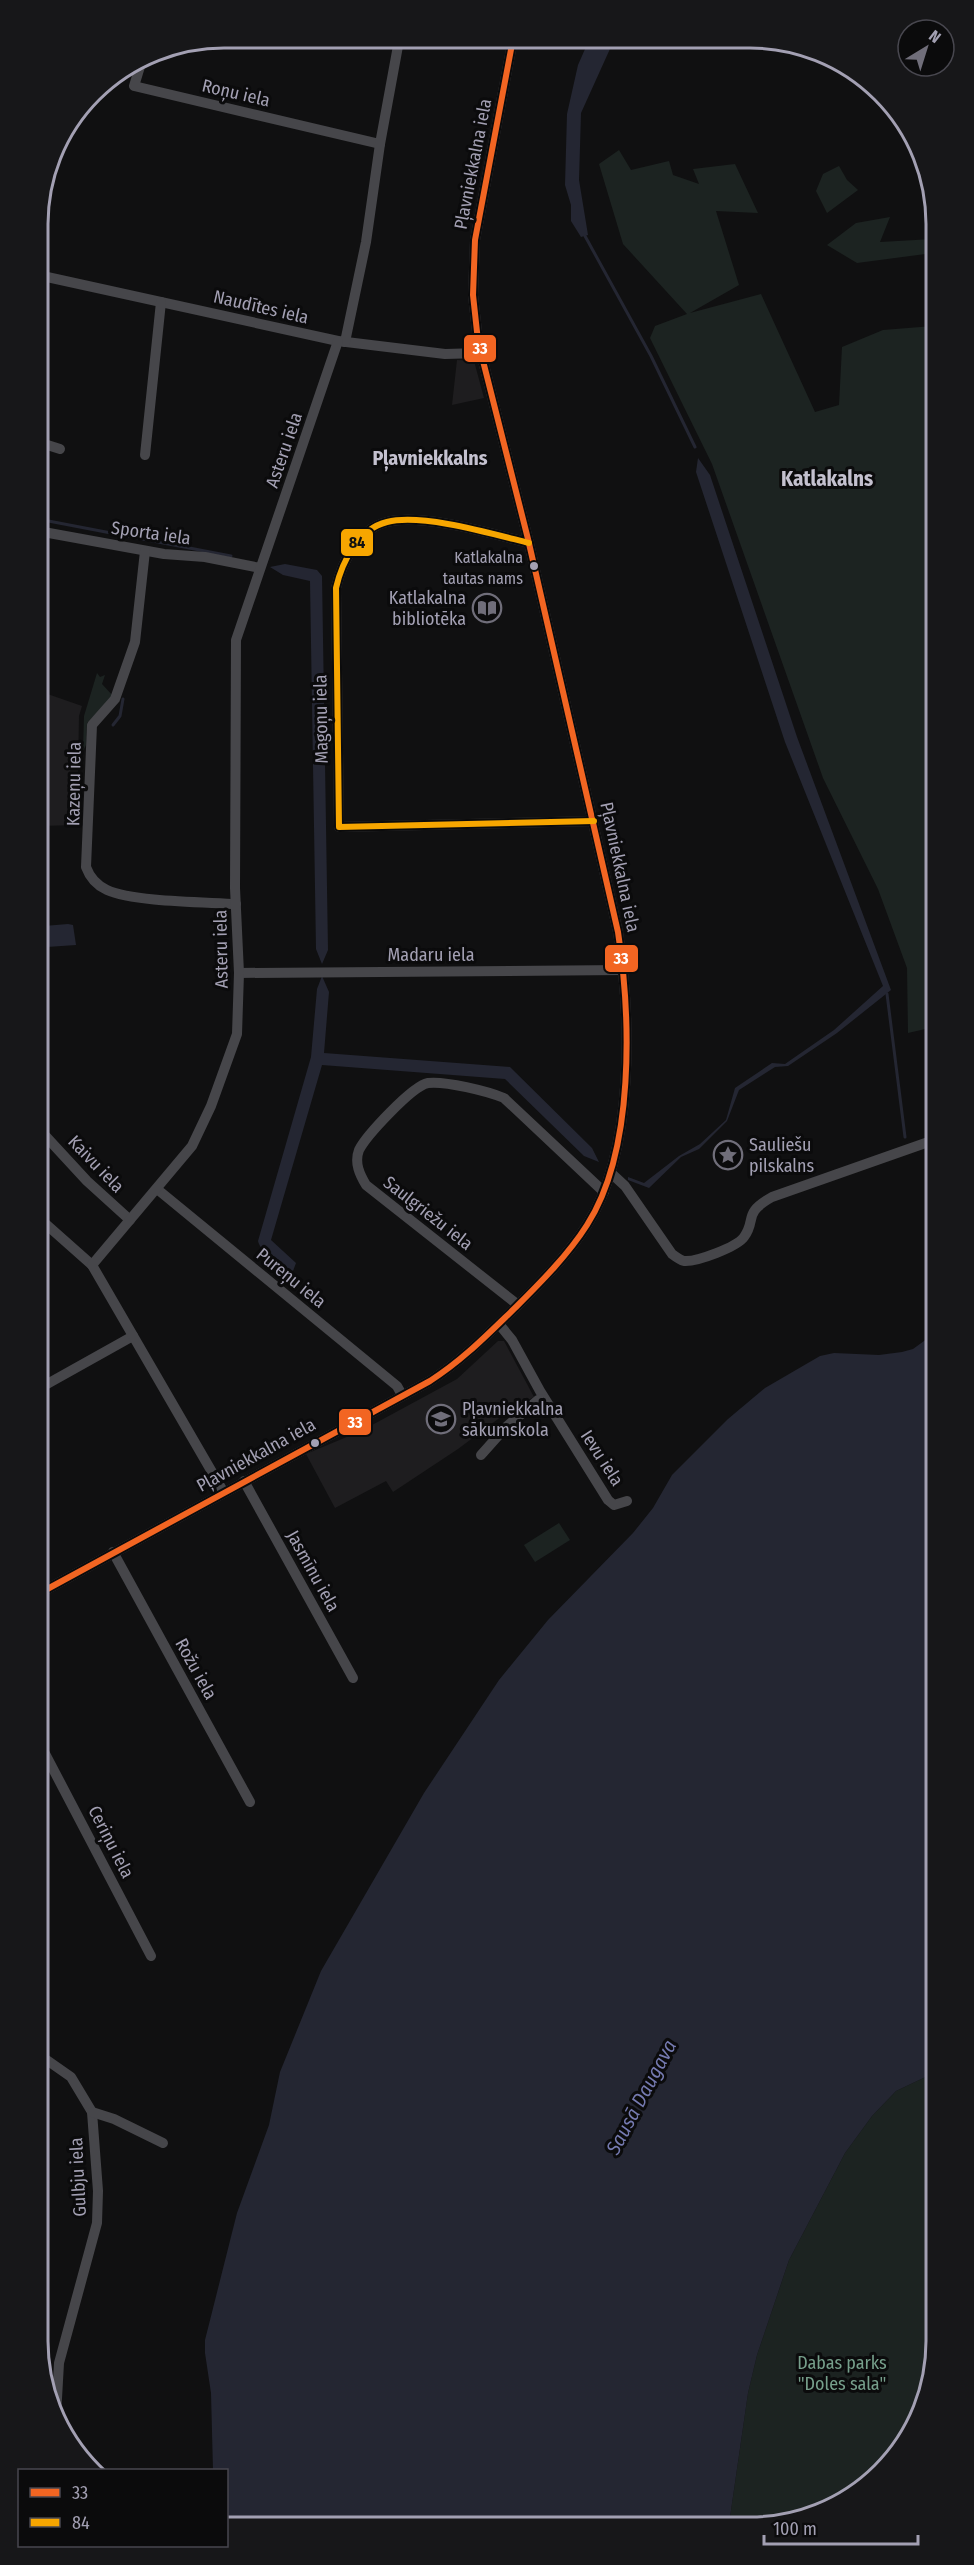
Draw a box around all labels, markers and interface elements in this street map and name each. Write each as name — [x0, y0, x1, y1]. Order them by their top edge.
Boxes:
north arrow — [896, 18, 956, 78]
text: N — [925, 26, 945, 47]
street label: Roņu iela — [200, 75, 272, 112]
street label: Pļavniekkalna iela — [450, 97, 496, 231]
street label: Naudītes iela — [211, 285, 311, 329]
line badge: 33 — [463, 334, 497, 363]
text: 33 — [471, 339, 488, 358]
street label: Asteru iela — [261, 409, 307, 491]
district label: Pļavniekkalns — [372, 446, 488, 472]
district label: Katlakalns — [781, 466, 873, 492]
street label: Sporta iela — [110, 517, 192, 549]
line badge: 84 — [340, 528, 374, 557]
text: 84 — [349, 533, 365, 552]
place label: Katlakalna tautas nams — [443, 548, 523, 588]
marker: Katlakalna tautas nams — [528, 560, 540, 572]
place label: Katlakalna bibliotēka — [389, 587, 466, 630]
library icon: Katlakalna bibliotēka — [471, 592, 503, 624]
street label: Magoņu iela — [309, 674, 333, 764]
street label: Kazeņu iela — [62, 742, 86, 826]
street label: Pļavniekkalna iela — [595, 800, 645, 934]
street label: Asteru iela — [209, 909, 233, 988]
street label: Madaru iela — [388, 944, 475, 966]
line badge: 33 — [604, 944, 639, 973]
text: 33 — [612, 949, 629, 968]
street label: Kaivu iela — [63, 1131, 129, 1197]
place label: Sauliešu pilskalns — [749, 1134, 815, 1177]
place icon: Sauliešu pilskalns — [712, 1139, 744, 1171]
street label: Saulgriežu iela — [379, 1171, 477, 1255]
street label: Pureņu iela — [252, 1243, 330, 1313]
place label: Pļavniekkalna sākumskola — [462, 1398, 564, 1441]
school or university icon: Pļavniekkalna sākumskola — [425, 1403, 457, 1435]
line badge: 33 — [338, 1408, 372, 1436]
street label: Pļavniekkalna iela — [193, 1413, 319, 1497]
text: 33 — [346, 1413, 363, 1432]
street label: Ievu iela — [576, 1426, 628, 1490]
unlabelled marker — [309, 1437, 321, 1449]
street label: Jasmīnu iela — [282, 1526, 344, 1616]
street label: Rožu iela — [170, 1635, 222, 1704]
street label: Ceriņu iela — [83, 1802, 139, 1882]
water label: Sausā Daugava — [600, 2036, 681, 2159]
street label: Gulbju iela — [65, 2137, 91, 2217]
park label: Dabas parks "Doles sala" — [797, 2352, 887, 2395]
legend — [18, 2469, 228, 2547]
text: 33 — [72, 2482, 88, 2504]
scale bar — [764, 2508, 918, 2546]
text: 84 — [72, 2512, 90, 2534]
text: 100 m — [773, 2518, 817, 2540]

